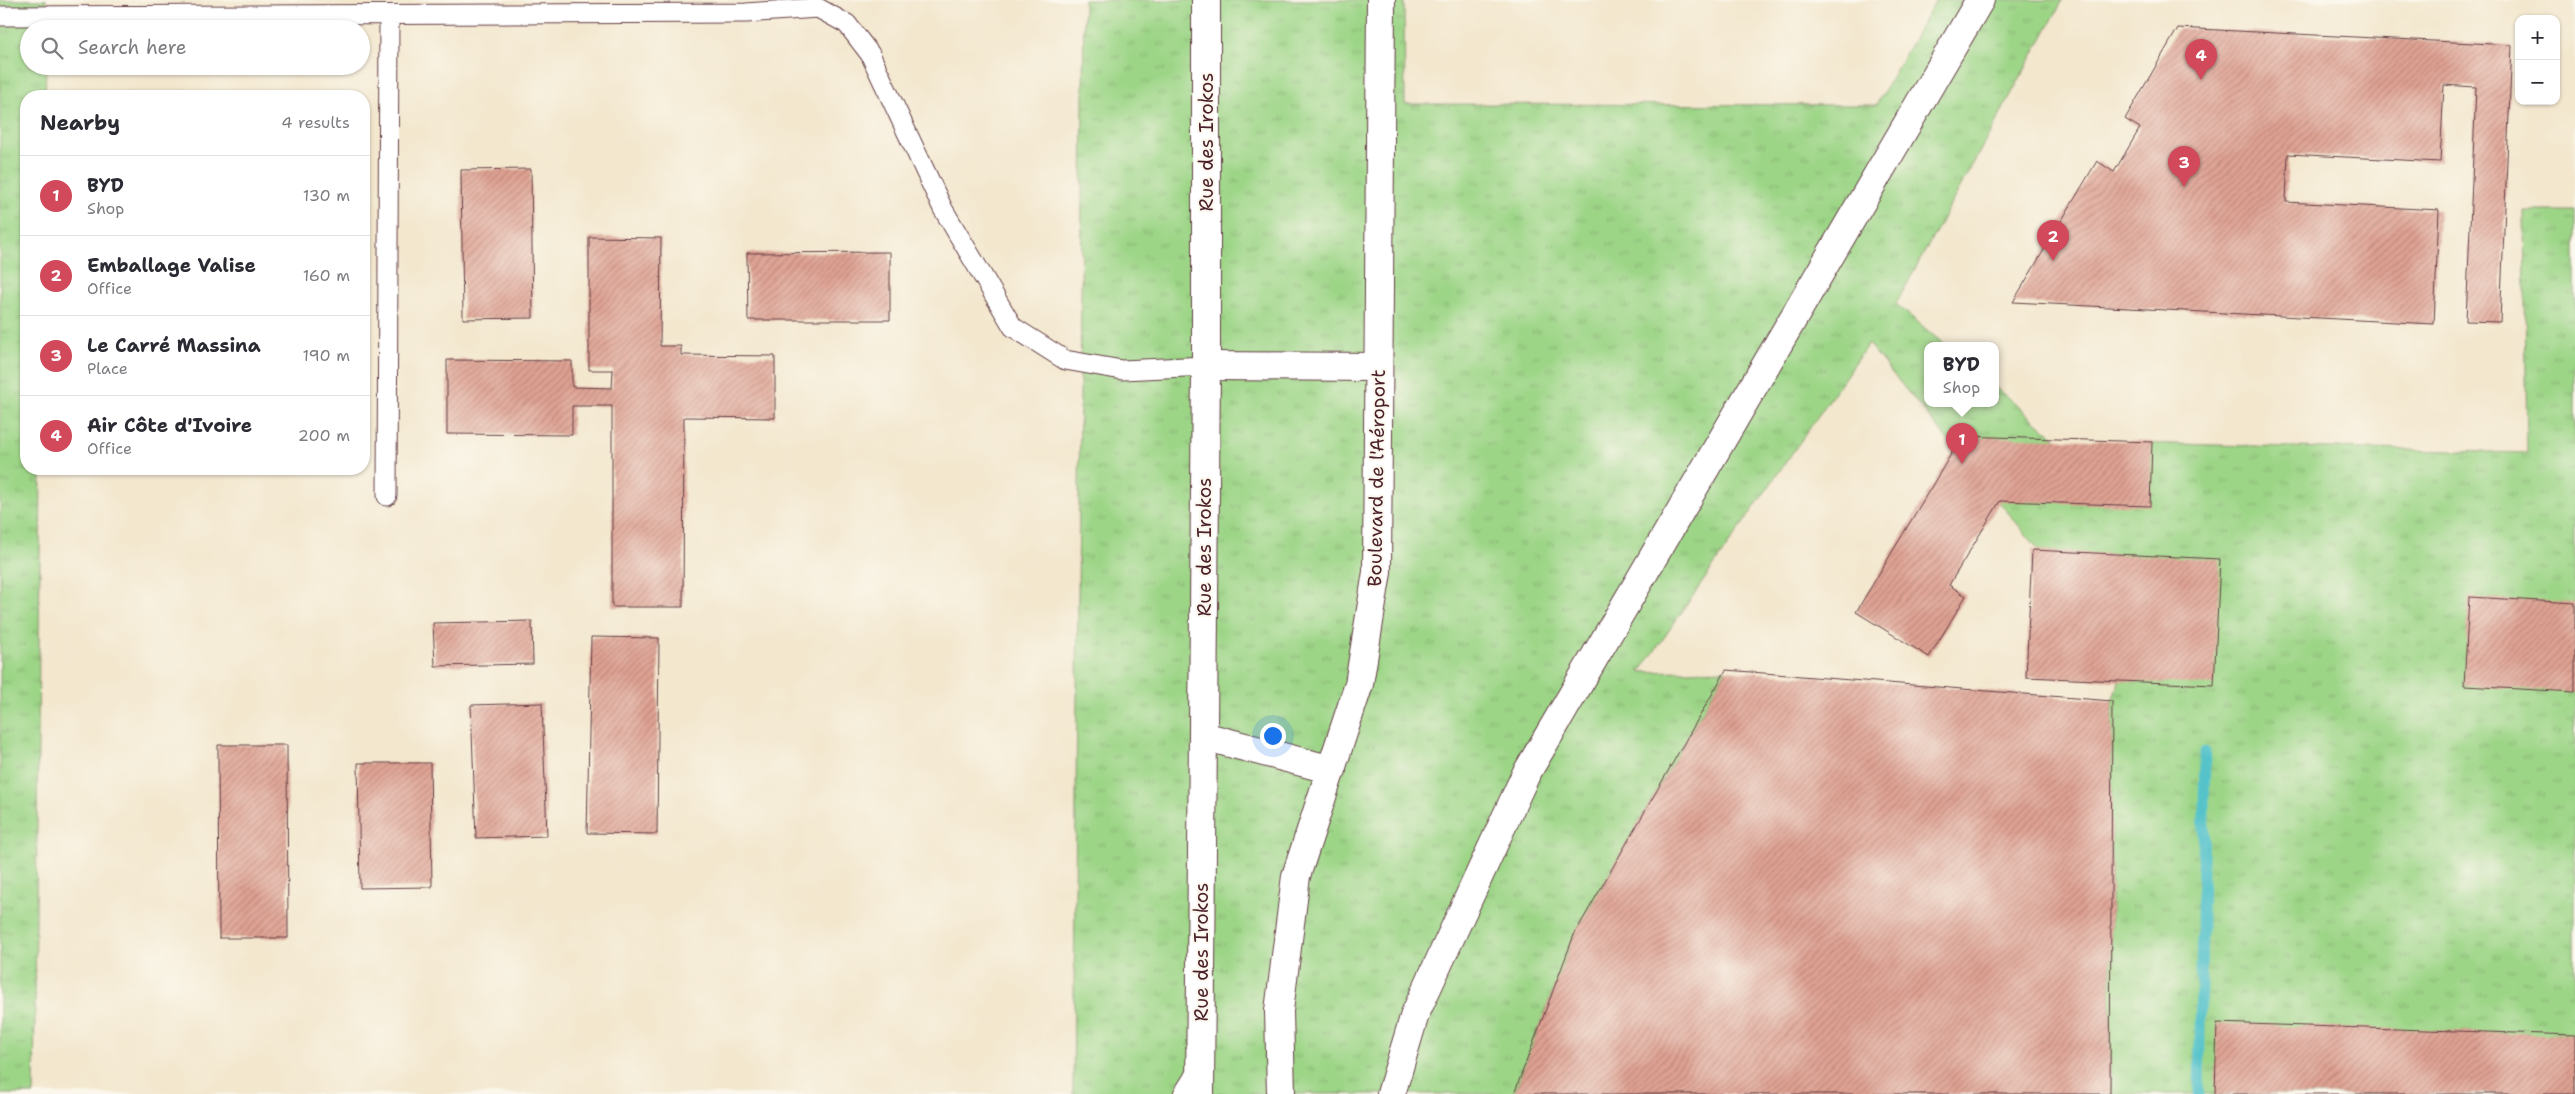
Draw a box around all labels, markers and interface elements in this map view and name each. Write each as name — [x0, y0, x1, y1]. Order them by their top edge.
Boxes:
map controls — [2515, 15, 2560, 105]
button: + — [2515, 15, 2560, 60]
search box — [20, 20, 370, 75]
icon: search — [38, 34, 66, 62]
text: Search here — [78, 35, 187, 60]
pin: 4 — [2185, 39, 2217, 80]
button: − — [2515, 60, 2560, 105]
street label: Rue des Irokos — [1194, 73, 1219, 211]
text: Nearby — [40, 109, 120, 137]
text: 4 results — [281, 112, 350, 133]
pin: 3 — [2168, 146, 2200, 187]
text: BYD — [87, 173, 124, 198]
text: 1 — [52, 185, 60, 206]
text: 130 m — [303, 185, 350, 206]
text: Shop — [87, 198, 124, 219]
pin: 2 — [2037, 220, 2069, 261]
text: Emballage Valise — [87, 253, 256, 278]
text: 2 — [50, 265, 62, 286]
text: 160 m — [303, 265, 350, 286]
text: Office — [87, 278, 132, 299]
text: Le Carré Massina — [87, 333, 261, 358]
popup — [1924, 342, 1999, 407]
text: 3 — [50, 345, 62, 366]
text: 190 m — [303, 345, 350, 366]
text: BYD — [1943, 352, 1980, 377]
text: Place — [87, 358, 128, 379]
street label: Boulevard de l'Aéroport — [1362, 369, 1391, 587]
text: Shop — [1943, 377, 1980, 398]
text: Air Côte d'Ivoire — [87, 413, 252, 438]
pin: 1 — [1946, 423, 1978, 464]
text: 4 — [50, 425, 62, 446]
text: 200 m — [298, 425, 350, 446]
text: Office — [87, 438, 132, 459]
street label: Rue des Irokos — [1192, 478, 1217, 616]
your location — [1260, 723, 1286, 749]
street label: Rue des Irokos — [1189, 883, 1214, 1021]

